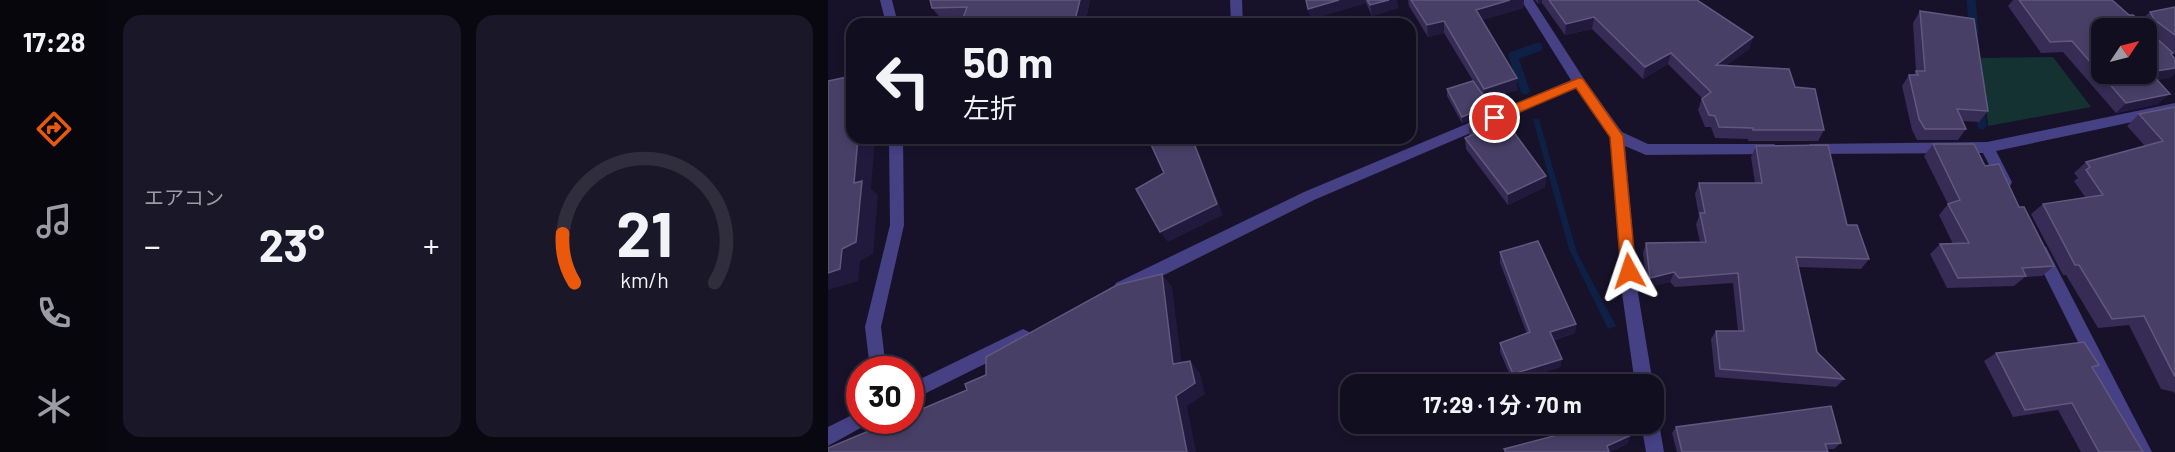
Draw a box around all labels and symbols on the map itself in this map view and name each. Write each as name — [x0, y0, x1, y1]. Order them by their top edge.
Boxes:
north arrow — [2091, 18, 2157, 84]
pin — [1469, 92, 1520, 143]
position arrow — [1597, 239, 1661, 303]
speed limit sign: 30 — [846, 356, 924, 434]

